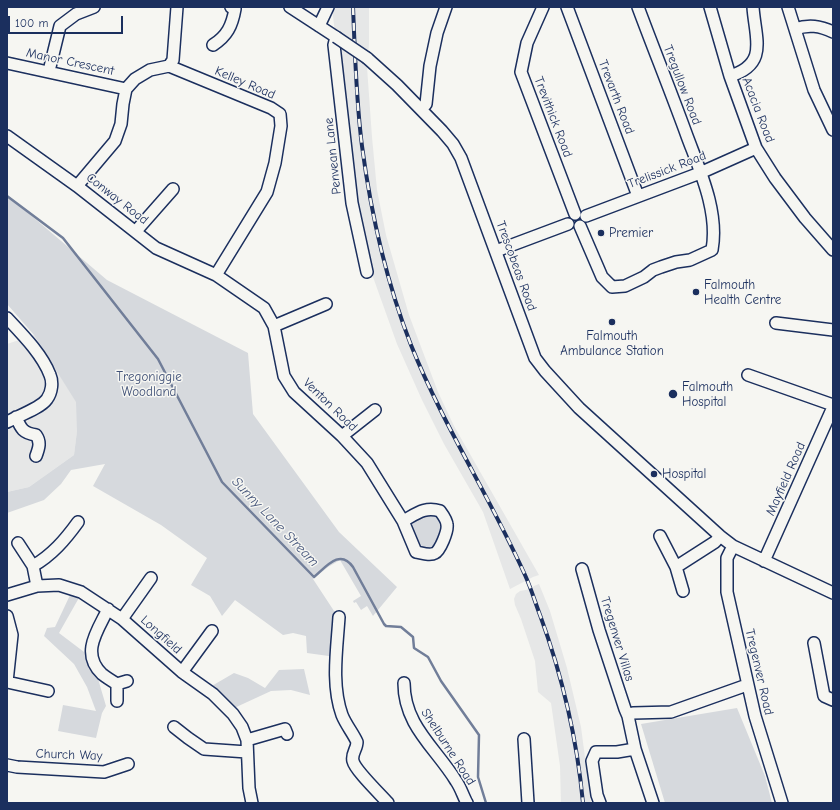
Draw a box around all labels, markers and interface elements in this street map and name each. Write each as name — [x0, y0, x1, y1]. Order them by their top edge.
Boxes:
scale bar — [10, 8, 125, 34]
text: 100 m — [15, 16, 48, 30]
street label: Tregullow Road — [660, 43, 704, 127]
street label: Manor Crescent — [25, 45, 115, 79]
street label: Trevarth Road — [595, 58, 637, 136]
street label: Kelley Road — [212, 63, 278, 103]
street label: Trevithick Road — [530, 74, 576, 160]
street label: Acacia Road — [738, 75, 778, 145]
street label: Penvean Lane — [321, 117, 345, 195]
street label: Trelissick Road — [626, 148, 708, 192]
street label: Conway Road — [83, 170, 151, 228]
street label: Trescobeas Road — [492, 219, 540, 313]
place label: Premier — [609, 225, 653, 241]
marker: Premier — [596, 228, 606, 238]
place label: Falmouth Health Centre — [704, 277, 781, 308]
marker: Falmouth Health Centre — [691, 287, 701, 297]
marker: Falmouth Ambulance Station — [607, 317, 617, 327]
place label: Falmouth Ambulance Station — [560, 328, 664, 359]
park label: Tregoniggie Woodland — [116, 369, 182, 400]
street label: Venton Road — [300, 375, 360, 435]
place label: Falmouth Hospital — [682, 379, 733, 410]
marker: Falmouth Hospital — [667, 388, 679, 400]
street label: Mayfield Road — [763, 440, 809, 518]
place label: Hospital — [662, 466, 706, 482]
marker: Hospital — [649, 469, 659, 479]
water label: Sunny Lane Stream — [228, 474, 322, 570]
street label: Tregenver Villas — [597, 595, 637, 683]
street label: Longfield — [137, 612, 185, 658]
street label: Tregenver Road — [741, 627, 777, 717]
street label: Shelburne Road — [417, 706, 479, 788]
street label: Church Way — [35, 746, 103, 764]

